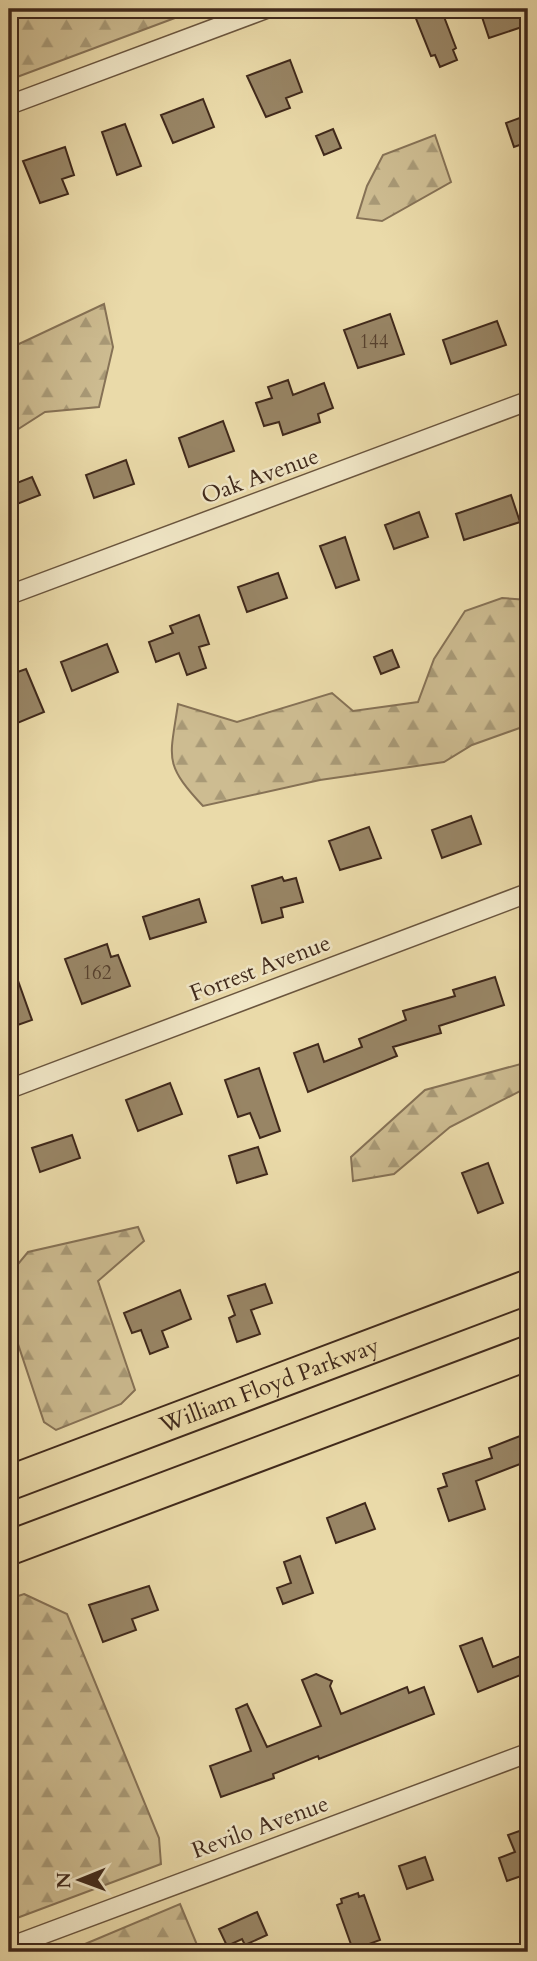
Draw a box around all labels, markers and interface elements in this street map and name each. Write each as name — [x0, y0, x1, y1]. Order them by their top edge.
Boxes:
house number: 144 — [359, 329, 389, 355]
street label: Oak Avenue — [197, 440, 323, 512]
street label: Forrest Avenue — [185, 927, 335, 1009]
house number: 162 — [82, 960, 112, 986]
street label: William Floyd Parkway — [154, 1329, 383, 1441]
street label: Revilo Avenue — [187, 1788, 333, 1866]
north arrow — [46, 1846, 116, 1916]
text: N — [51, 1871, 77, 1889]

